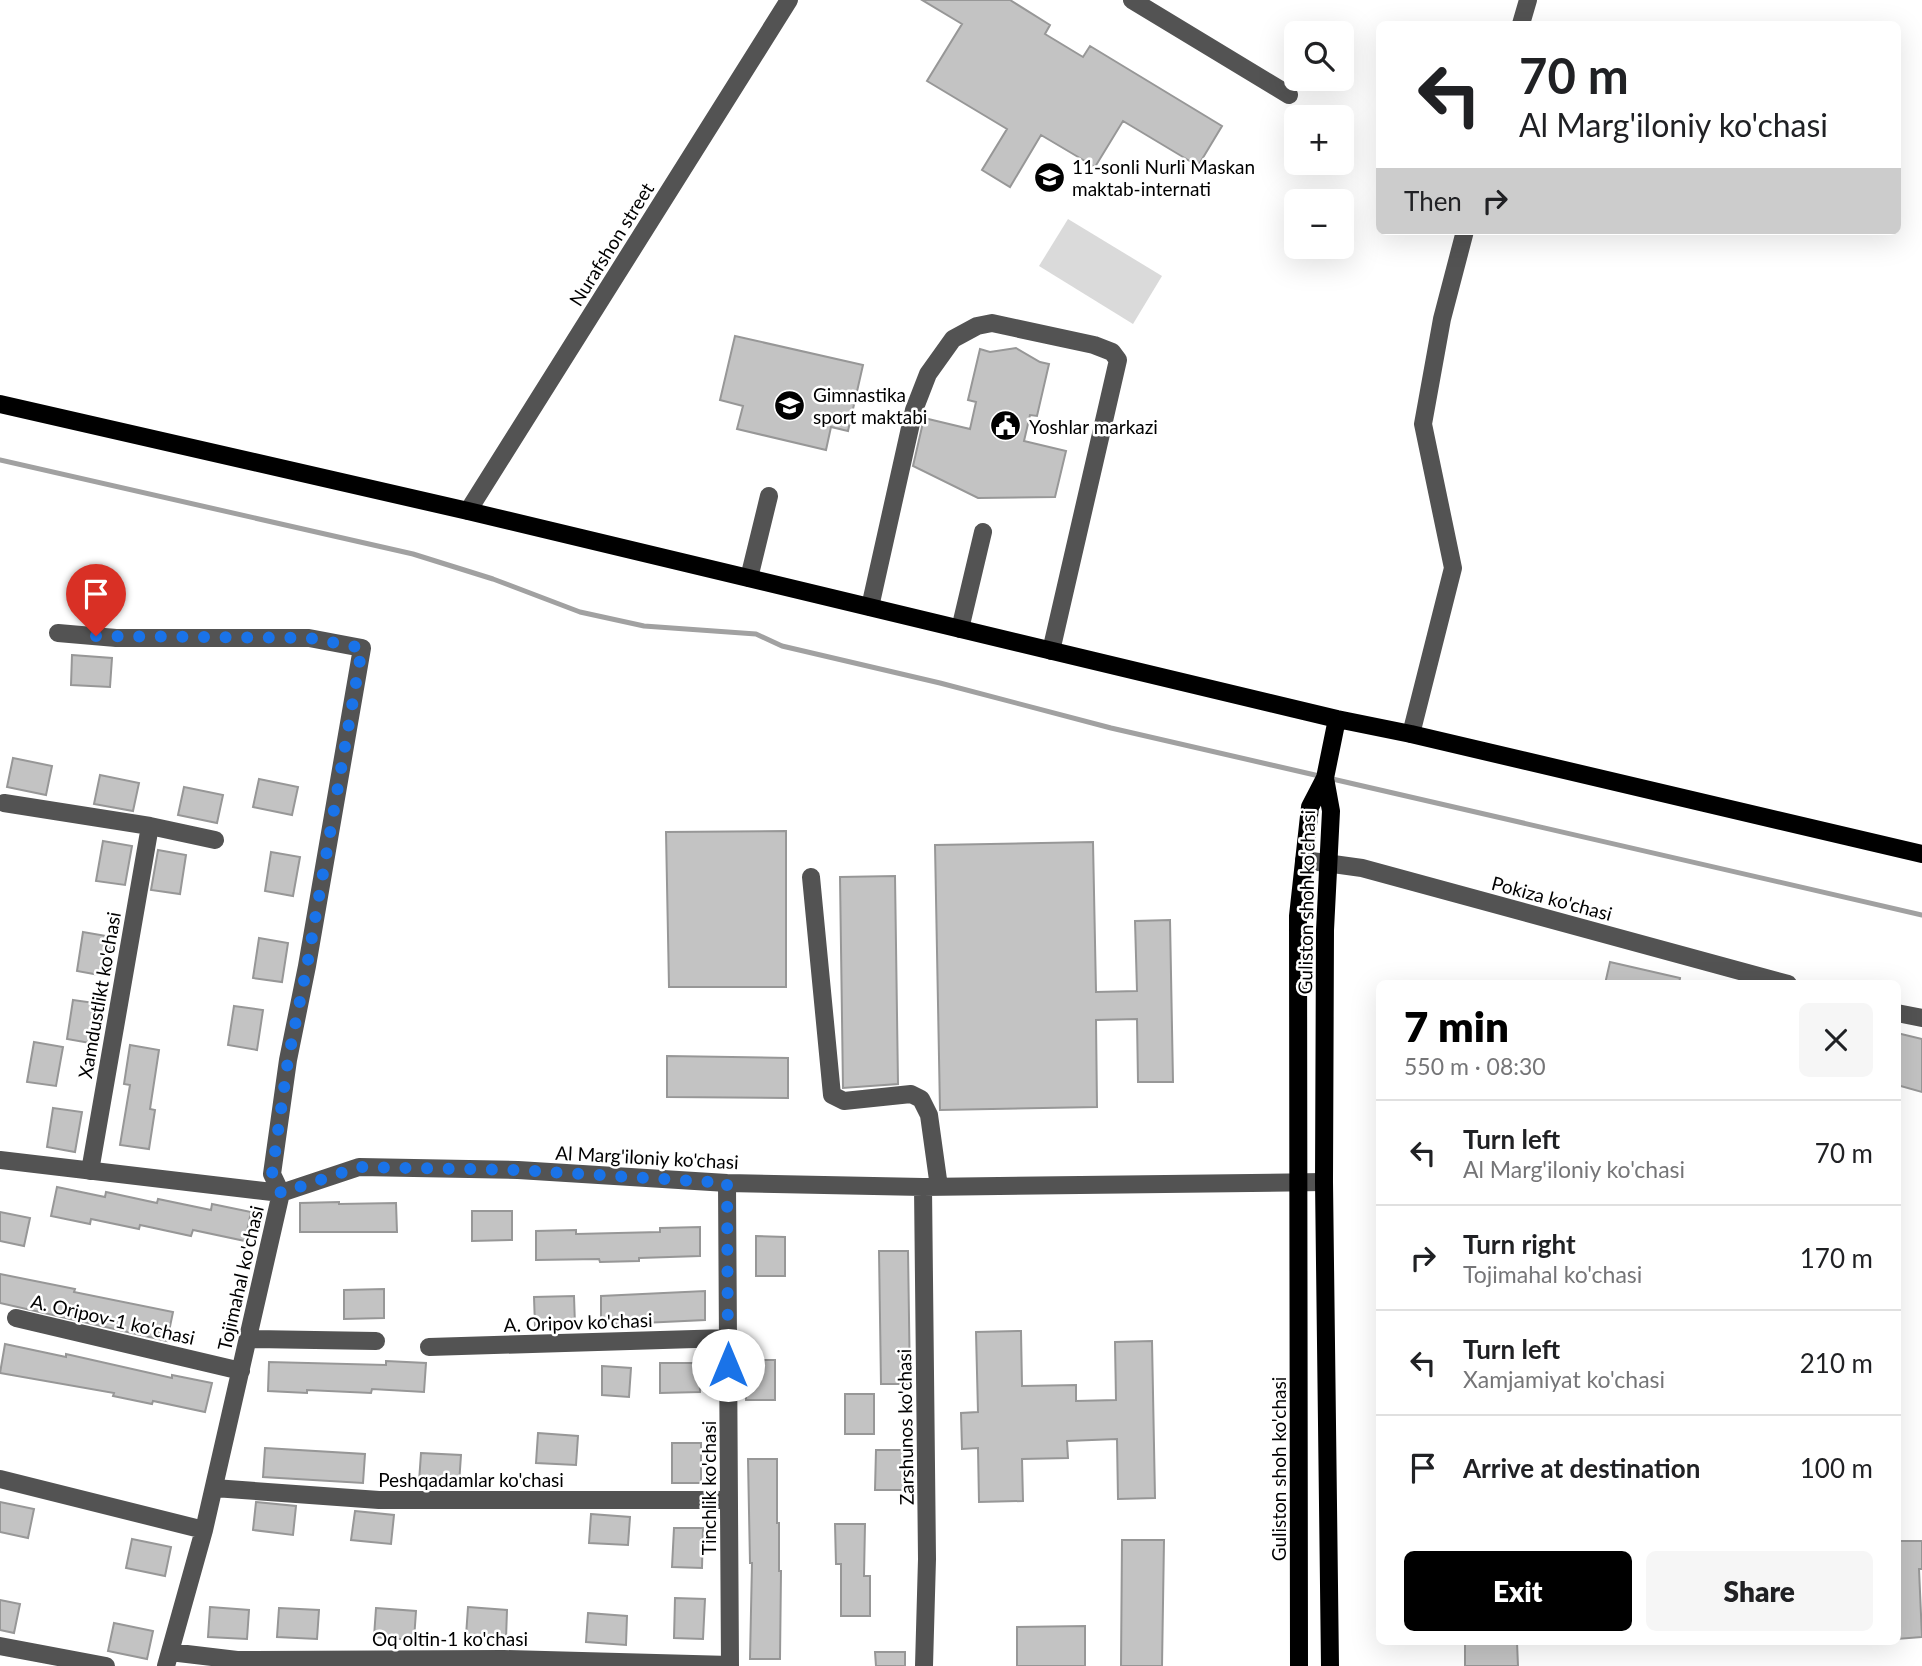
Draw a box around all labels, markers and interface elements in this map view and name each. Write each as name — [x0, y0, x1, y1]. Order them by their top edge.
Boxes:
map controls — [1284, 21, 1354, 259]
button: search — [1284, 21, 1354, 91]
text: 70 m — [1519, 46, 1629, 104]
icon: left — [1404, 49, 1495, 140]
button: + — [1284, 105, 1354, 175]
text: Al Marg'iloniy ko'chasi — [1519, 105, 1828, 144]
place label: 11-sonli Nurli Maskan maktab-internati — [1072, 155, 1255, 200]
school or university icon: 11-sonli Nurli Maskan maktab-internati — [1032, 160, 1066, 194]
street label: Nurafshon street — [564, 178, 658, 310]
icon: right — [1476, 182, 1514, 220]
text: Then — [1404, 185, 1462, 217]
button: − — [1284, 189, 1354, 259]
place label: Gimnastika sport maktabi — [813, 383, 927, 428]
school or university icon: Gimnastika sport maktabi — [773, 388, 807, 422]
public building icon: Yoshlar markazi — [989, 409, 1023, 443]
place label: Yoshlar markazi — [1029, 415, 1158, 438]
pin — [66, 564, 126, 636]
icon: arrive — [77, 575, 115, 613]
street label: Guliston shoh ko'chasi — [1293, 810, 1319, 994]
street label: Pokiza ko'chasi — [1489, 871, 1615, 925]
street label: Xamdustlikt ko'chasi — [73, 910, 125, 1080]
text: 7 min — [1404, 1001, 1509, 1051]
button: close — [1799, 1003, 1873, 1077]
text: 550 m · 08:30 — [1404, 1052, 1546, 1080]
text: Turn left — [1463, 1123, 1560, 1155]
icon: left — [1404, 1134, 1442, 1172]
text: 70 m — [1815, 1137, 1873, 1169]
street label: Al Marg'iloniy ko'chasi — [555, 1141, 739, 1173]
text: Al Marg'iloniy ko'chasi — [1463, 1155, 1685, 1183]
street label: Tojimahal ko'chasi — [212, 1203, 268, 1353]
text: Turn right — [1463, 1228, 1576, 1260]
icon: right — [1404, 1239, 1442, 1277]
text: 170 m — [1800, 1242, 1873, 1274]
text: Tojimahal ko'chasi — [1463, 1260, 1642, 1288]
street label: A. Oripov-1 ko'chasi — [29, 1289, 197, 1349]
street label: A. Oripov ko'chasi — [503, 1308, 653, 1336]
position arrow — [691, 1328, 765, 1402]
text: Turn left — [1463, 1333, 1560, 1365]
icon: left — [1404, 1344, 1442, 1382]
text: 210 m — [1800, 1347, 1873, 1379]
street label: Zarshunos ko'chasi — [892, 1349, 918, 1505]
text: Xamjamiyat ko'chasi — [1463, 1365, 1665, 1393]
street label: Guliston shoh ko'chasi — [1267, 1377, 1290, 1561]
street label: Tinchlik ko'chasi — [697, 1421, 720, 1555]
icon: arrive — [1404, 1449, 1442, 1487]
text: Arrive at destination — [1463, 1452, 1700, 1484]
text: 100 m — [1800, 1452, 1873, 1484]
street label: Peshqadamlar ko'chasi — [378, 1468, 564, 1491]
button: Exit — [1404, 1551, 1632, 1631]
button: Share — [1646, 1551, 1873, 1631]
street label: Oq oltin-1 ko'chasi — [372, 1627, 528, 1650]

